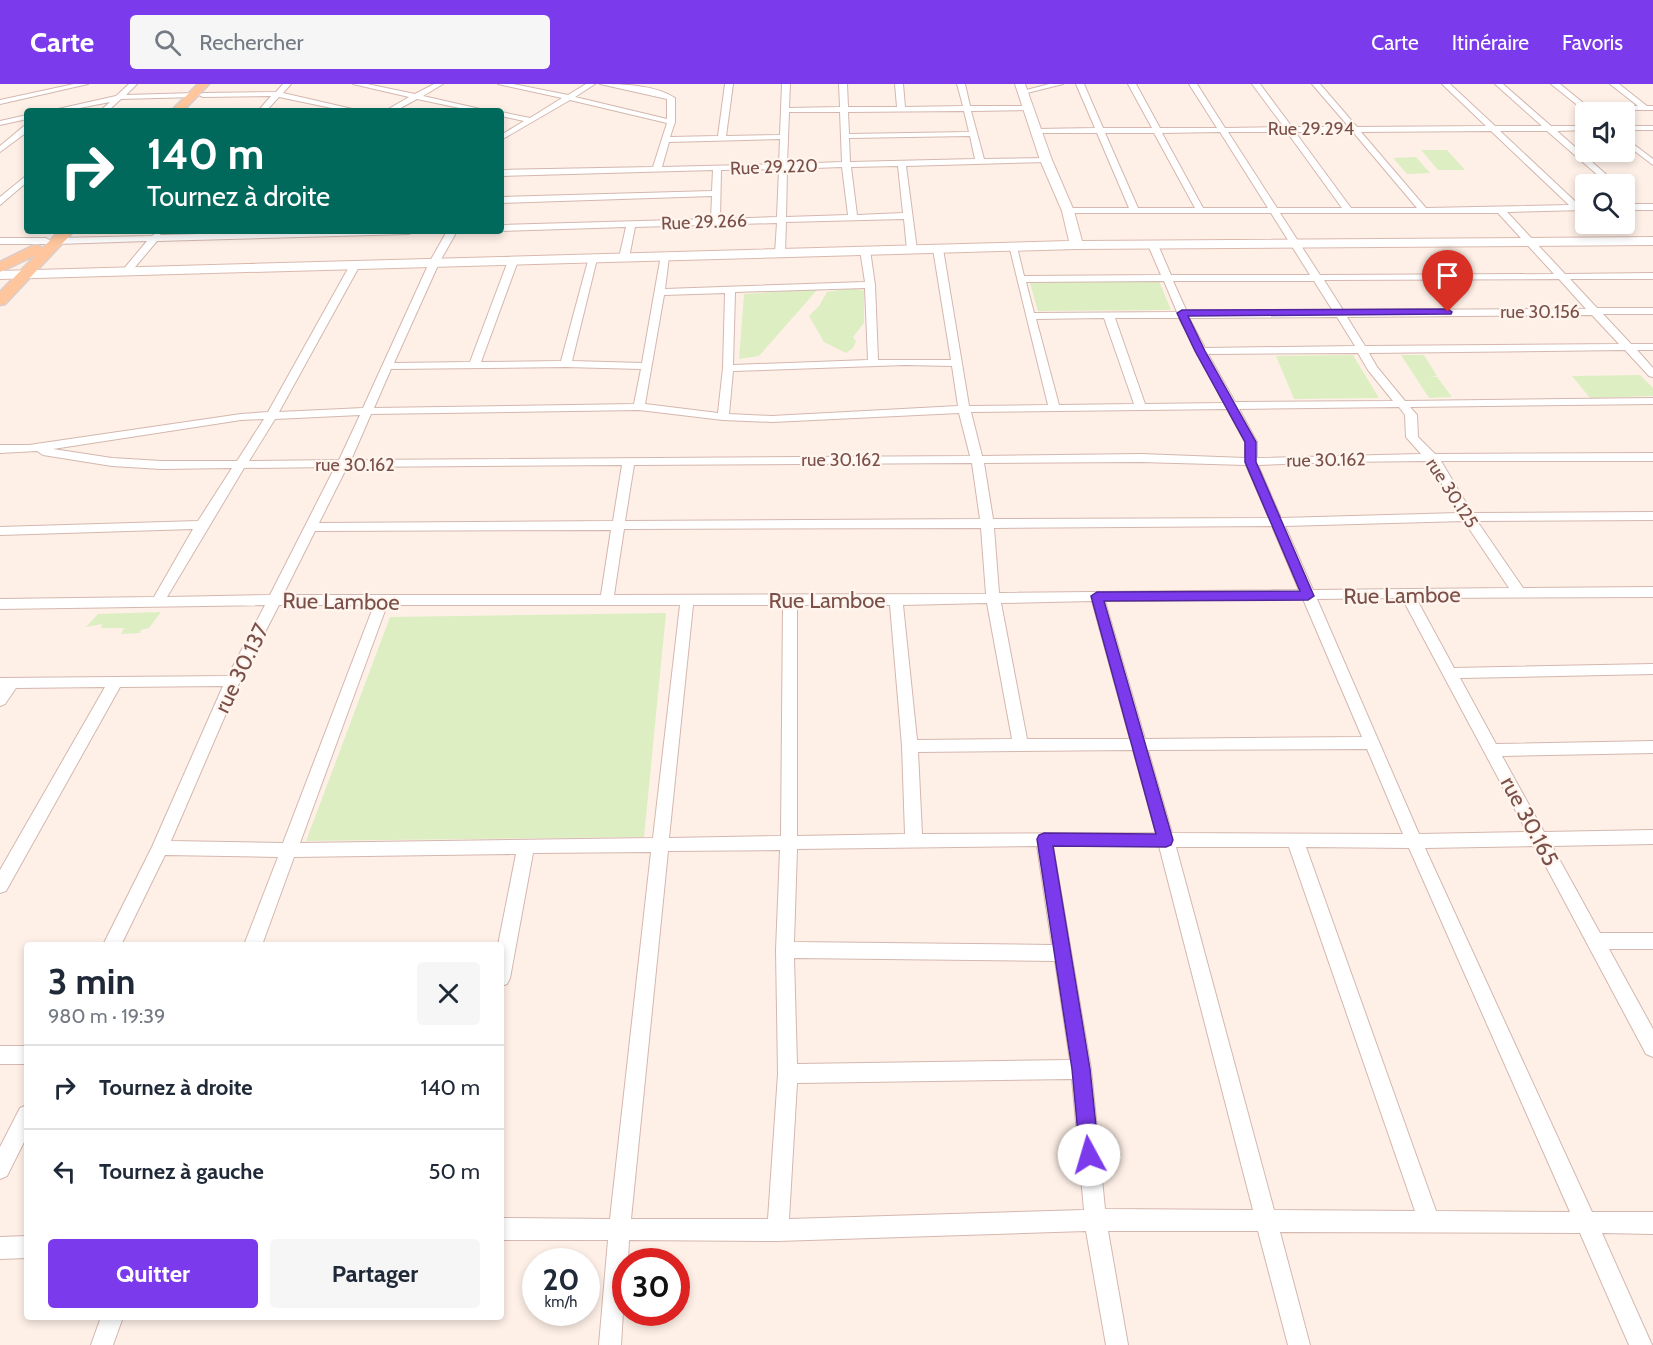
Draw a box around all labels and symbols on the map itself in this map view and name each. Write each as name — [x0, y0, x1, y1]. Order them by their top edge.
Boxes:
street label: Rue 29.294 — [1268, 118, 1354, 140]
street label: Rue 29.220 — [730, 154, 818, 180]
street label: Rue 29.266 — [661, 210, 747, 234]
pin — [1422, 250, 1473, 312]
street label: rue 30.156 — [1500, 301, 1580, 323]
street label: rue 30.162 — [1286, 448, 1366, 472]
street label: rue 30.162 — [801, 449, 881, 471]
street label: rue 30.162 — [315, 454, 395, 476]
street label: rue 30.125 — [1421, 454, 1483, 532]
street label: Rue Lamboe — [1343, 581, 1461, 610]
street label: Rue Lamboe — [282, 587, 400, 616]
street label: Rue Lamboe — [768, 587, 886, 614]
street label: rue 30.137 — [208, 619, 275, 717]
street label: rue 30.165 — [1495, 772, 1564, 871]
position arrow — [1057, 1123, 1121, 1187]
speed limit sign: 30 — [612, 1248, 690, 1326]

